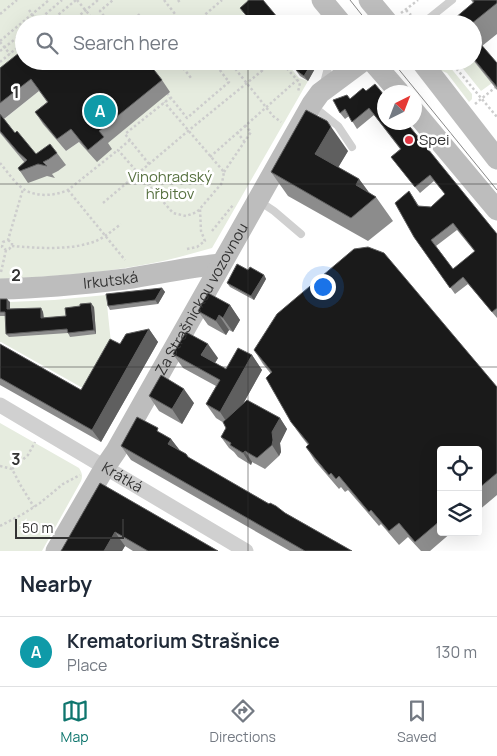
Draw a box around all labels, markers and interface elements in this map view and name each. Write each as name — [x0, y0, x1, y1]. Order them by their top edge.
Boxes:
search box — [15, 15, 482, 70]
icon: search — [33, 29, 61, 57]
text: Search here — [73, 30, 179, 56]
text: 1 — [12, 81, 20, 103]
north arrow — [377, 85, 422, 130]
pin: A — [84, 92, 116, 130]
place label: Spei — [419, 129, 449, 150]
marker: Spei — [403, 134, 415, 146]
park label: Vinohradský hřbitov — [128, 166, 212, 204]
street label: Za Strašnickou vozovnou — [150, 219, 253, 379]
text: 2 — [11, 264, 21, 286]
street label: Irkutská — [82, 266, 140, 294]
your location — [310, 274, 336, 300]
map controls — [437, 446, 482, 536]
button: locate — [437, 446, 482, 491]
text: 3 — [11, 448, 21, 470]
street label: Krátká — [98, 457, 147, 497]
button: layers — [437, 491, 482, 536]
scale bar — [15, 516, 124, 539]
text: 50 m — [22, 518, 53, 537]
text: Nearby — [20, 570, 92, 598]
text: Krematorium Strašnice — [67, 628, 280, 654]
text: A — [31, 641, 41, 663]
text: 130 m — [435, 641, 477, 663]
text: Place — [67, 654, 107, 676]
tab: Map — [61, 697, 89, 746]
tab: Directions — [210, 697, 276, 746]
tab: Saved — [397, 697, 436, 746]

